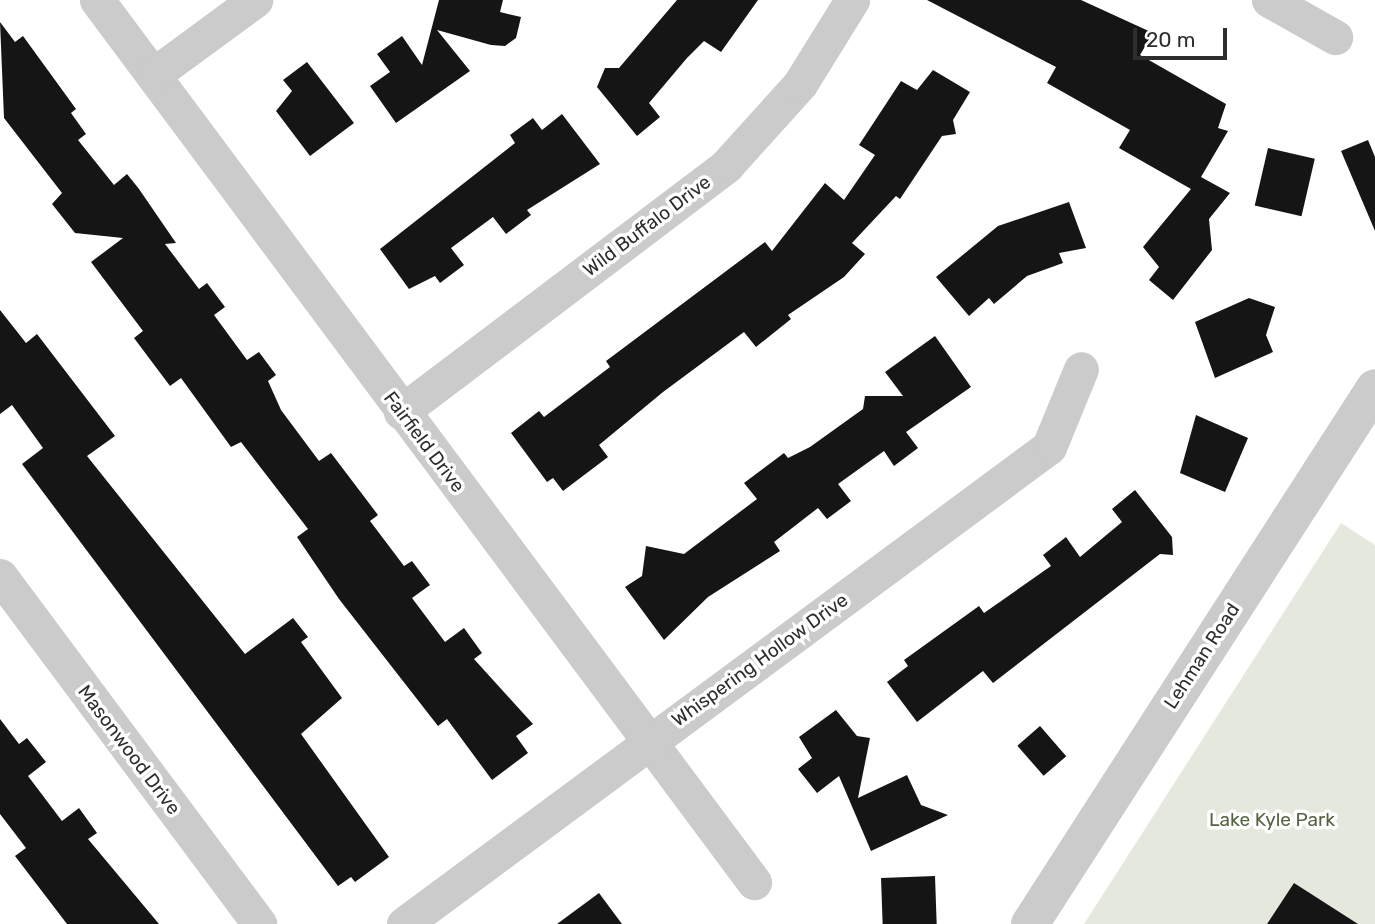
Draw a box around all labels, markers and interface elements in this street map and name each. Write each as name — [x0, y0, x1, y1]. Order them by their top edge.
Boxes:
scale bar — [1137, 14, 1232, 58]
text: 20 m — [1146, 27, 1195, 52]
street label: Wild Buffalo Drive — [579, 171, 715, 281]
street label: Fairfield Drive — [379, 387, 469, 497]
street label: Whispering Hollow Drive — [667, 588, 853, 732]
street label: Lehman Road — [1159, 599, 1245, 713]
street label: Masonwood Drive — [73, 681, 185, 819]
park label: Lake Kyle Park — [1209, 809, 1335, 831]

